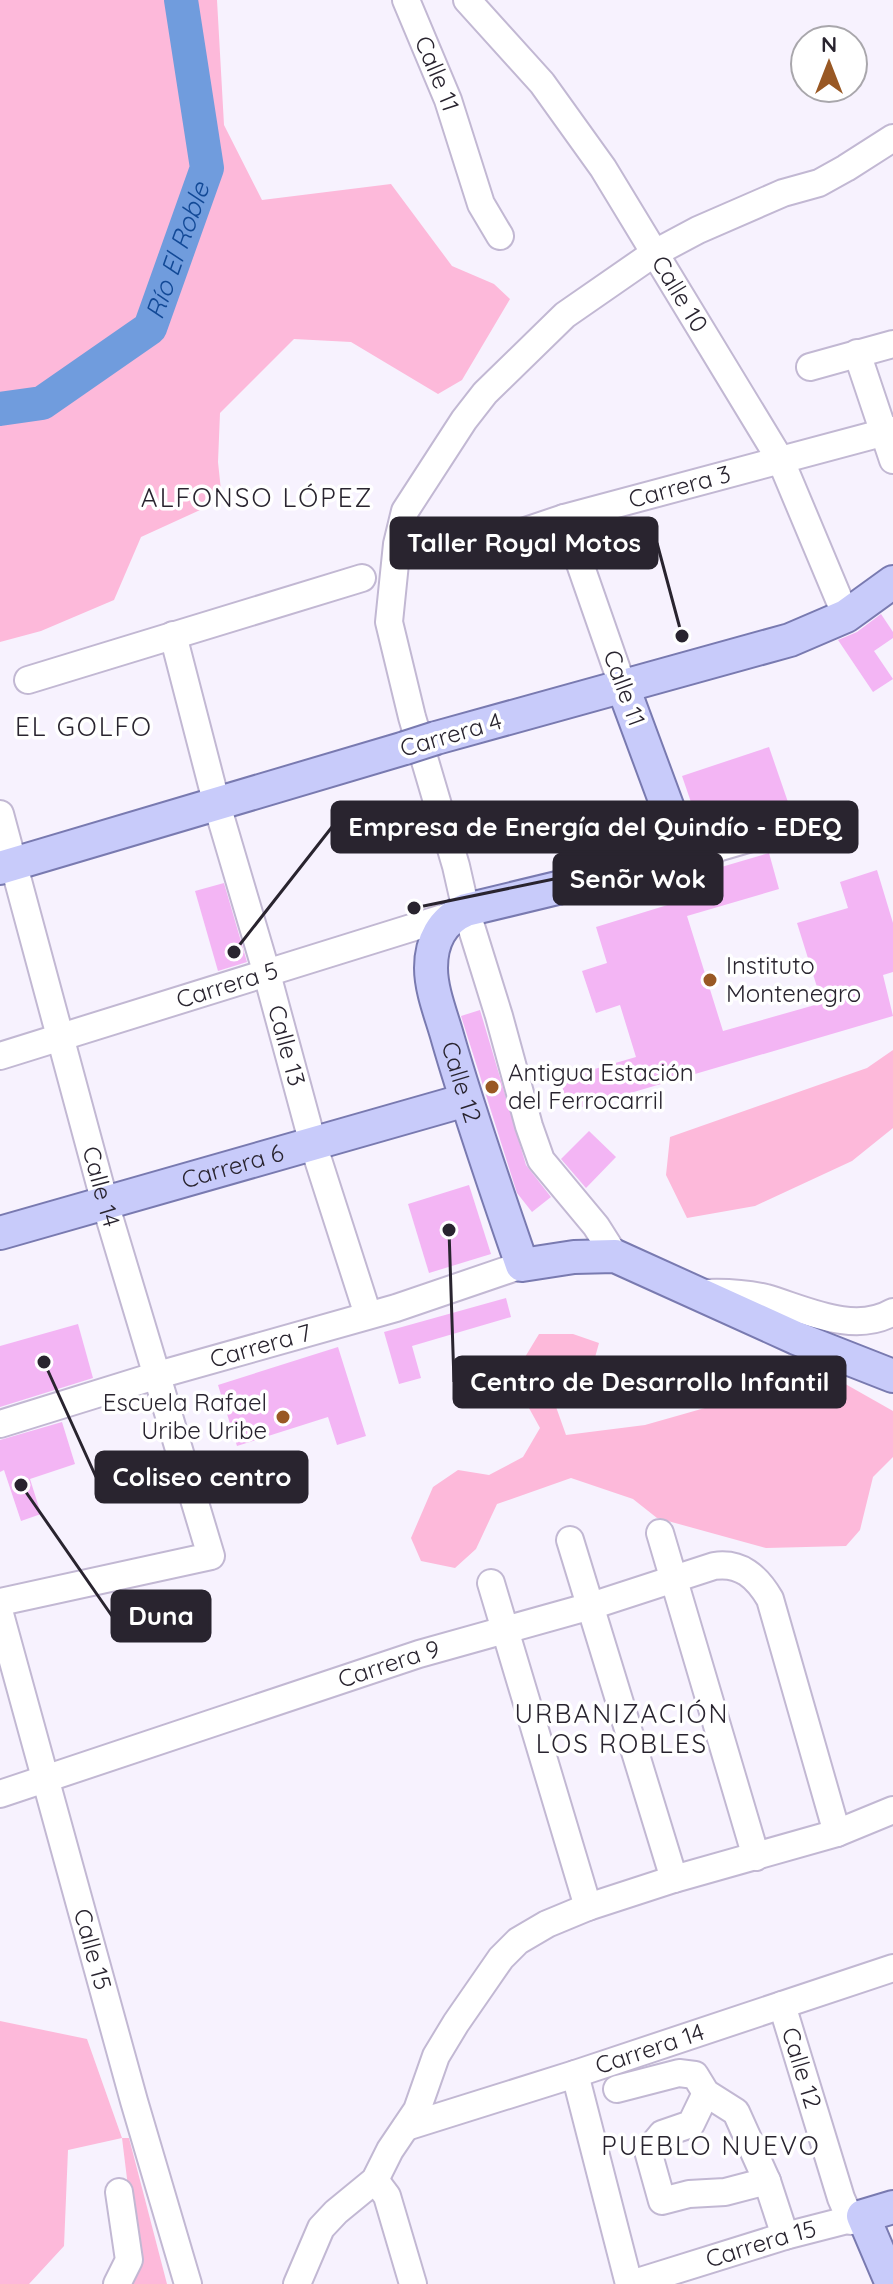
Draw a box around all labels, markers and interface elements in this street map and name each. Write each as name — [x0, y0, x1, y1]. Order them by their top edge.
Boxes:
north arrow — [789, 24, 869, 104]
text: N — [821, 30, 837, 58]
street label: Calle 11 — [409, 31, 467, 115]
water label: Río El Roble — [138, 176, 217, 323]
street label: Calle 10 — [646, 250, 715, 337]
street label: Carrera 3 — [625, 458, 734, 514]
district label: ALFONSO LÓPEZ — [141, 481, 373, 514]
callout: Taller Royal Motos — [391, 518, 657, 568]
text: Taller Royal Motos — [407, 526, 641, 559]
street label: Calle 11 — [597, 645, 653, 730]
street label: Carrera 4 — [396, 705, 505, 763]
district label: EL GOLFO — [15, 710, 153, 743]
callout: Empresa de Energía del Quindío - EDEQ — [332, 802, 857, 852]
text: Empresa de Energía del Quindío - EDEQ — [348, 810, 843, 843]
callout: Senõr Wok — [554, 854, 722, 904]
text: Senõr Wok — [570, 862, 706, 895]
place label: Instituto Montenegro — [726, 950, 861, 1008]
street label: Carrera 5 — [172, 954, 281, 1014]
marker: Instituto Montenegro — [701, 971, 719, 989]
street label: Calle 13 — [262, 1002, 313, 1089]
street label: Calle 12 — [435, 1038, 489, 1126]
place label: Antigua Estación del Ferrocarril — [508, 1057, 694, 1115]
marker: Antigua Estación del Ferrocarril — [483, 1078, 501, 1096]
street label: Carrera 6 — [178, 1137, 287, 1194]
street label: Calle 14 — [76, 1143, 127, 1230]
street label: Carrera 7 — [206, 1317, 315, 1374]
callout: Centro de Desarrollo Infantil — [454, 1357, 845, 1407]
text: Centro de Desarrollo Infantil — [470, 1365, 830, 1398]
place label: Escuela Rafael Uribe Uribe — [103, 1387, 267, 1445]
marker: Escuela Rafael Uribe Uribe — [274, 1408, 292, 1426]
callout: Coliseo centro — [96, 1452, 307, 1502]
text: Coliseo centro — [113, 1460, 291, 1493]
callout: Duna — [112, 1591, 210, 1641]
text: Duna — [128, 1599, 194, 1632]
street label: Carrera 9 — [334, 1633, 443, 1694]
district label: URBANIZACIÓN LOS ROBLES — [515, 1697, 729, 1760]
street label: Calle 15 — [68, 1905, 119, 1993]
street label: Carrera 14 — [591, 2016, 708, 2080]
street label: Calle 12 — [776, 2024, 829, 2112]
district label: PUEBLO NUEVO — [601, 2129, 821, 2162]
street label: Carrera 15 — [702, 2213, 819, 2274]

